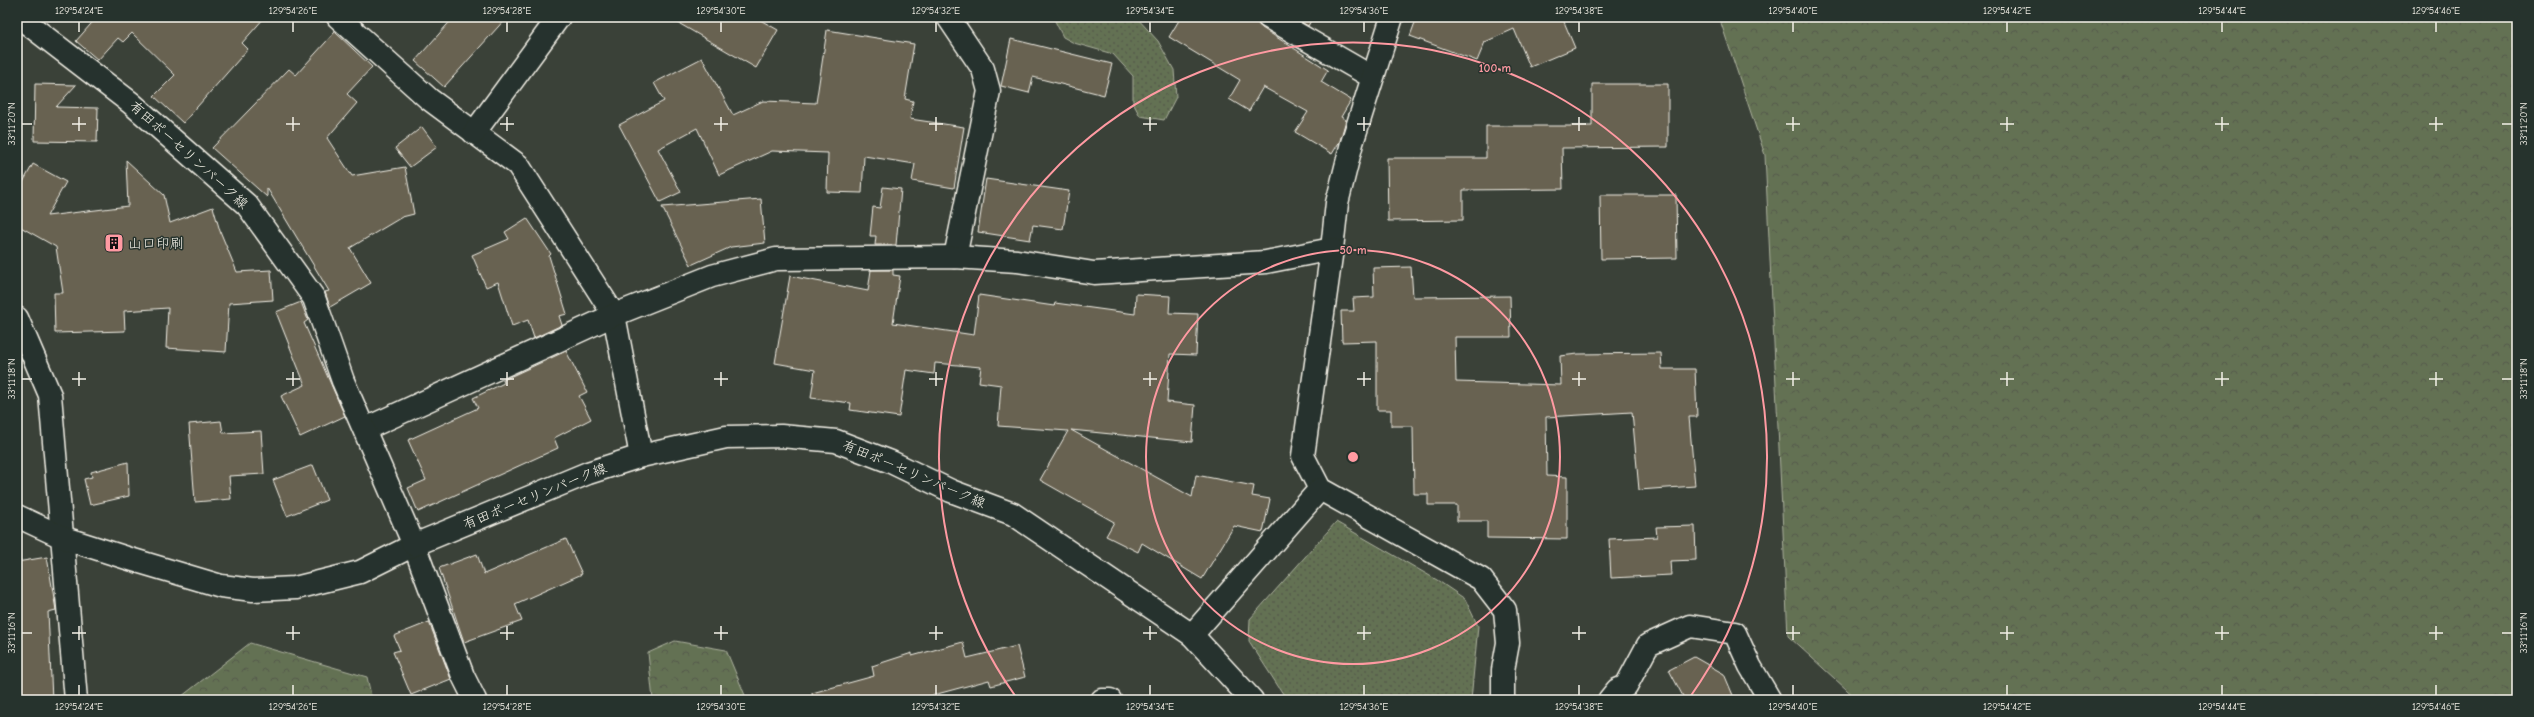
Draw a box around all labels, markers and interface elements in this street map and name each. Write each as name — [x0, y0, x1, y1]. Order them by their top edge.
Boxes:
text: 129°54'24"E — [55, 5, 103, 17]
text: 129°54'26"E — [269, 5, 317, 17]
text: 129°54'28"E — [483, 5, 531, 17]
text: 129°54'30"E — [696, 5, 746, 17]
text: 129°54'32"E — [912, 5, 960, 17]
text: 129°54'34"E — [1126, 5, 1174, 17]
text: 129°54'36"E — [1340, 5, 1388, 17]
text: 129°54'38"E — [1555, 5, 1603, 17]
text: 129°54'40"E — [1769, 5, 1817, 17]
text: 129°54'42"E — [1983, 5, 2031, 17]
text: 129°54'44"E — [2198, 5, 2246, 17]
text: 129°54'46"E — [2412, 5, 2460, 17]
text: 100 m — [1479, 61, 1511, 75]
street label: 有田ポーセリンパーク線 — [126, 97, 252, 213]
text: 33°11'20"N — [6, 102, 18, 146]
text: 33°11'20"N — [2518, 102, 2530, 146]
building icon: 山口印刷 — [103, 232, 125, 254]
place label: 山口印刷 — [128, 235, 184, 252]
text: 50 m — [1339, 243, 1367, 257]
text: 33°11'18"N — [6, 359, 18, 399]
text: 33°11'18"N — [2518, 359, 2530, 399]
street label: 有田ポーセリンパーク線 — [840, 436, 988, 512]
centre of rings — [1346, 450, 1360, 464]
street label: 有田ポーセリンパーク線 — [461, 459, 609, 533]
text: 33°11'16"N — [6, 612, 18, 654]
text: 33°11'16"N — [2518, 612, 2530, 654]
text: 129°54'24"E — [55, 701, 103, 713]
text: 129°54'26"E — [269, 701, 317, 713]
text: 129°54'28"E — [483, 701, 531, 713]
text: 129°54'30"E — [696, 701, 746, 713]
text: 129°54'32"E — [912, 701, 960, 713]
text: 129°54'34"E — [1126, 701, 1174, 713]
text: 129°54'36"E — [1340, 701, 1388, 713]
text: 129°54'38"E — [1555, 701, 1603, 713]
text: 129°54'40"E — [1769, 701, 1817, 713]
text: 129°54'42"E — [1983, 701, 2031, 713]
text: 129°54'44"E — [2198, 701, 2246, 713]
text: 129°54'46"E — [2412, 701, 2460, 713]

